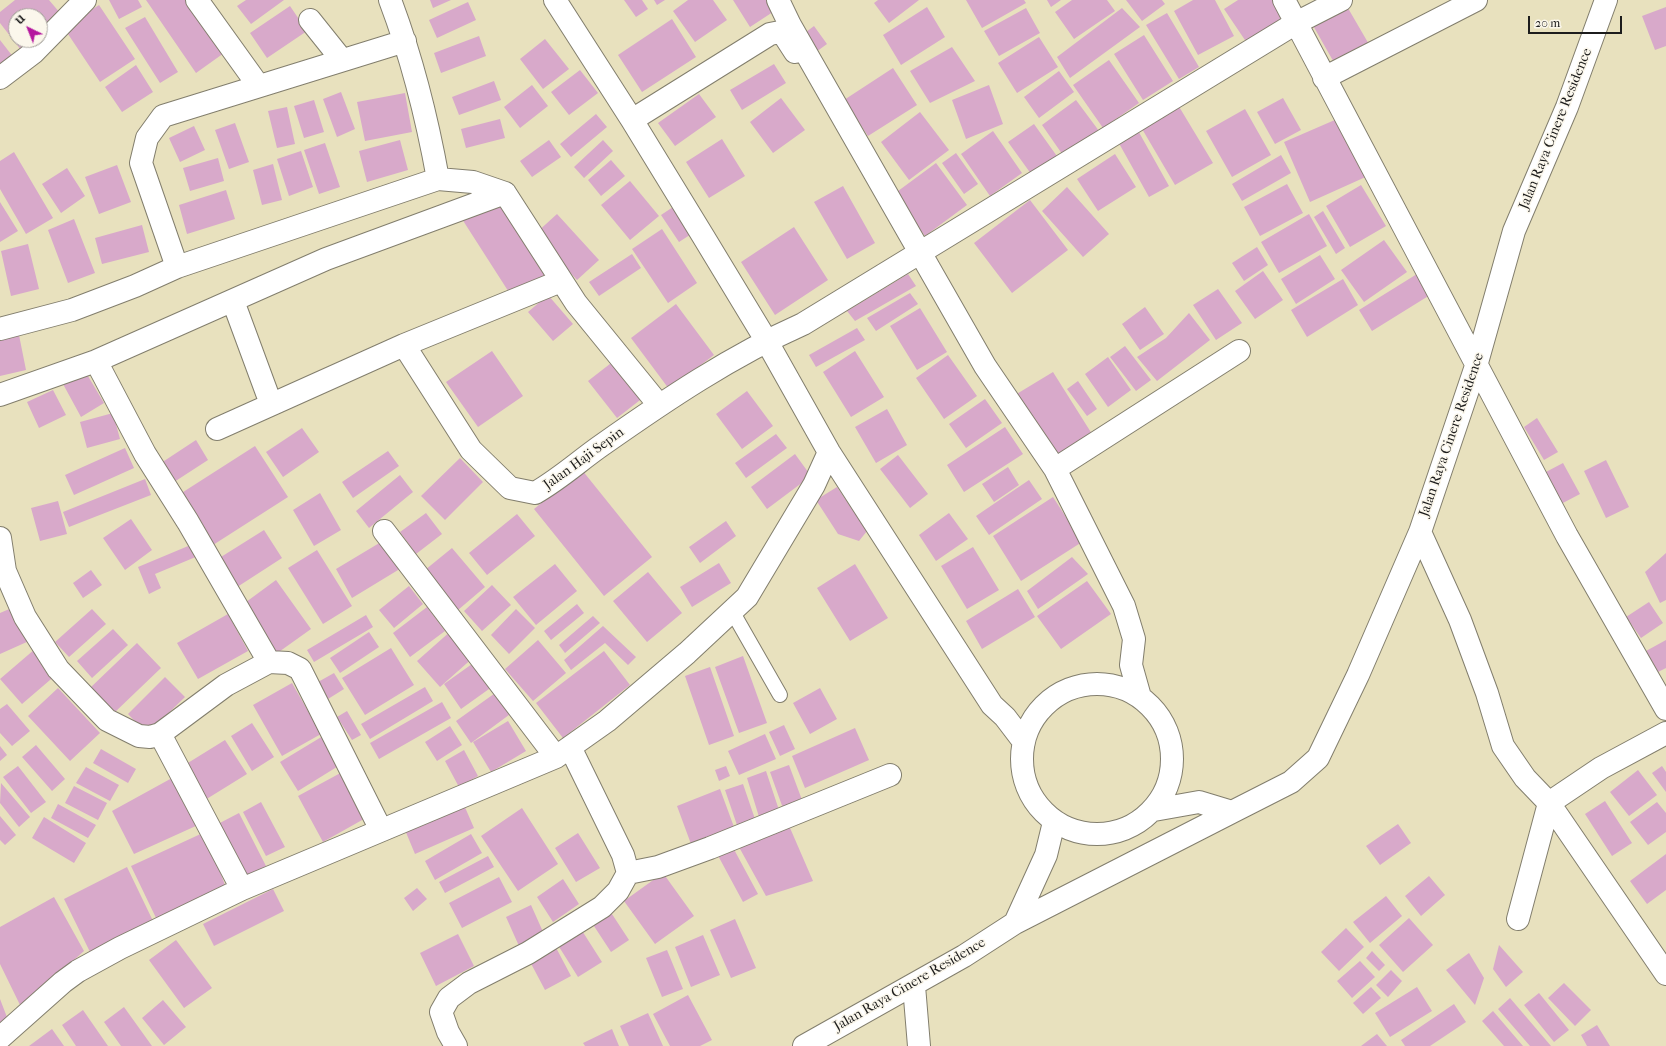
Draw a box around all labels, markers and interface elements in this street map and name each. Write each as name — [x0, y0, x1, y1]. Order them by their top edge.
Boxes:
north arrow — [8, 8, 48, 48]
scale bar — [1530, 8, 1624, 34]
text: U — [13, 12, 28, 27]
text: 20 m — [1535, 16, 1560, 30]
street label: Jalan Raya Cinere Residence — [1516, 46, 1596, 212]
street label: Jalan Raya Cinere Residence — [1416, 351, 1488, 519]
street label: Jalan Haji Sepin — [541, 424, 627, 494]
street label: Jalan Raya Cinere Residence — [831, 935, 989, 1035]

